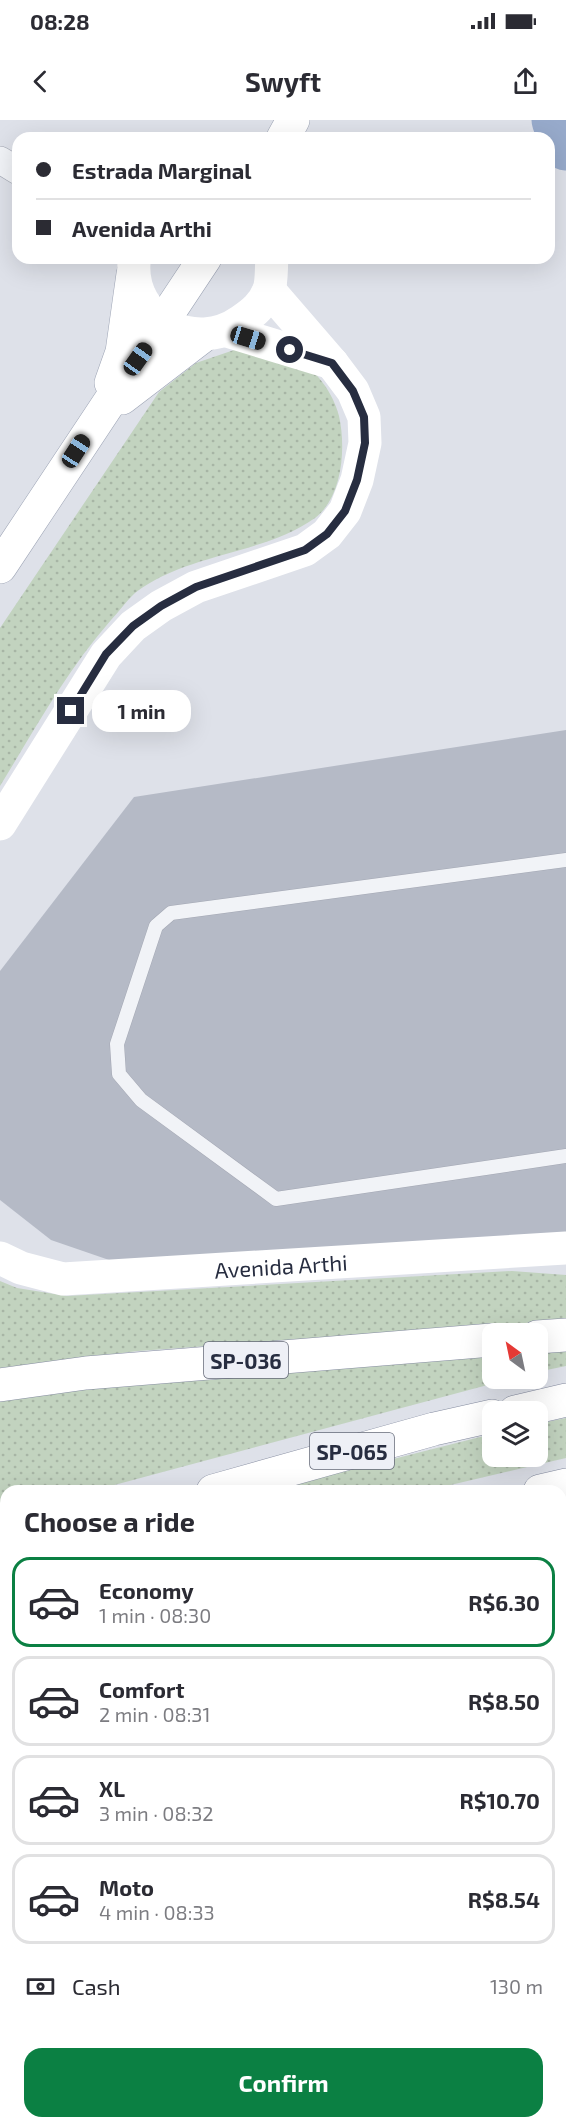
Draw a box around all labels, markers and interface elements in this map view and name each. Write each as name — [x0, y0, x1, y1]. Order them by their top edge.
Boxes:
text: 08:28 — [30, 8, 90, 34]
icon: back — [24, 65, 57, 98]
text: Swyft — [245, 65, 321, 97]
icon: share — [509, 65, 542, 98]
text: Estrada Marginal — [72, 157, 252, 183]
text: Avenida Arthi — [72, 215, 212, 241]
car — [228, 324, 268, 352]
route start — [276, 336, 303, 363]
car — [120, 339, 156, 379]
car — [59, 431, 93, 471]
callout: 1 min — [92, 690, 191, 732]
route end — [57, 697, 84, 724]
text: 1 min — [117, 699, 166, 723]
street label: Avenida Arthi — [214, 1249, 348, 1283]
north arrow — [482, 1323, 548, 1389]
map controls — [482, 1323, 548, 1467]
road number: SP-036 — [204, 1342, 288, 1378]
button: layers — [482, 1401, 548, 1467]
road number: SP-065 — [310, 1433, 394, 1469]
text: Choose a ride — [24, 1505, 195, 1537]
icon: car — [27, 1575, 81, 1629]
text: Economy — [99, 1577, 194, 1603]
text: R$6.30 — [468, 1589, 540, 1615]
text: 1 min · 08:30 — [99, 1603, 211, 1627]
icon: car — [27, 1674, 81, 1728]
text: Comfort — [99, 1676, 184, 1702]
text: R$8.50 — [468, 1688, 540, 1714]
text: 2 min · 08:31 — [99, 1702, 210, 1726]
icon: car — [27, 1773, 81, 1827]
text: XL — [99, 1775, 125, 1801]
text: R$10.70 — [459, 1787, 540, 1813]
text: 3 min · 08:32 — [99, 1801, 214, 1825]
icon: car — [27, 1872, 81, 1926]
text: Moto — [99, 1874, 154, 1900]
text: R$8.54 — [468, 1886, 540, 1912]
text: 4 min · 08:33 — [99, 1900, 215, 1924]
icon: cash — [24, 1970, 57, 2003]
text: Cash — [72, 1973, 121, 1999]
text: 130 m — [490, 1974, 543, 1998]
button: Confirm — [24, 2048, 543, 2117]

